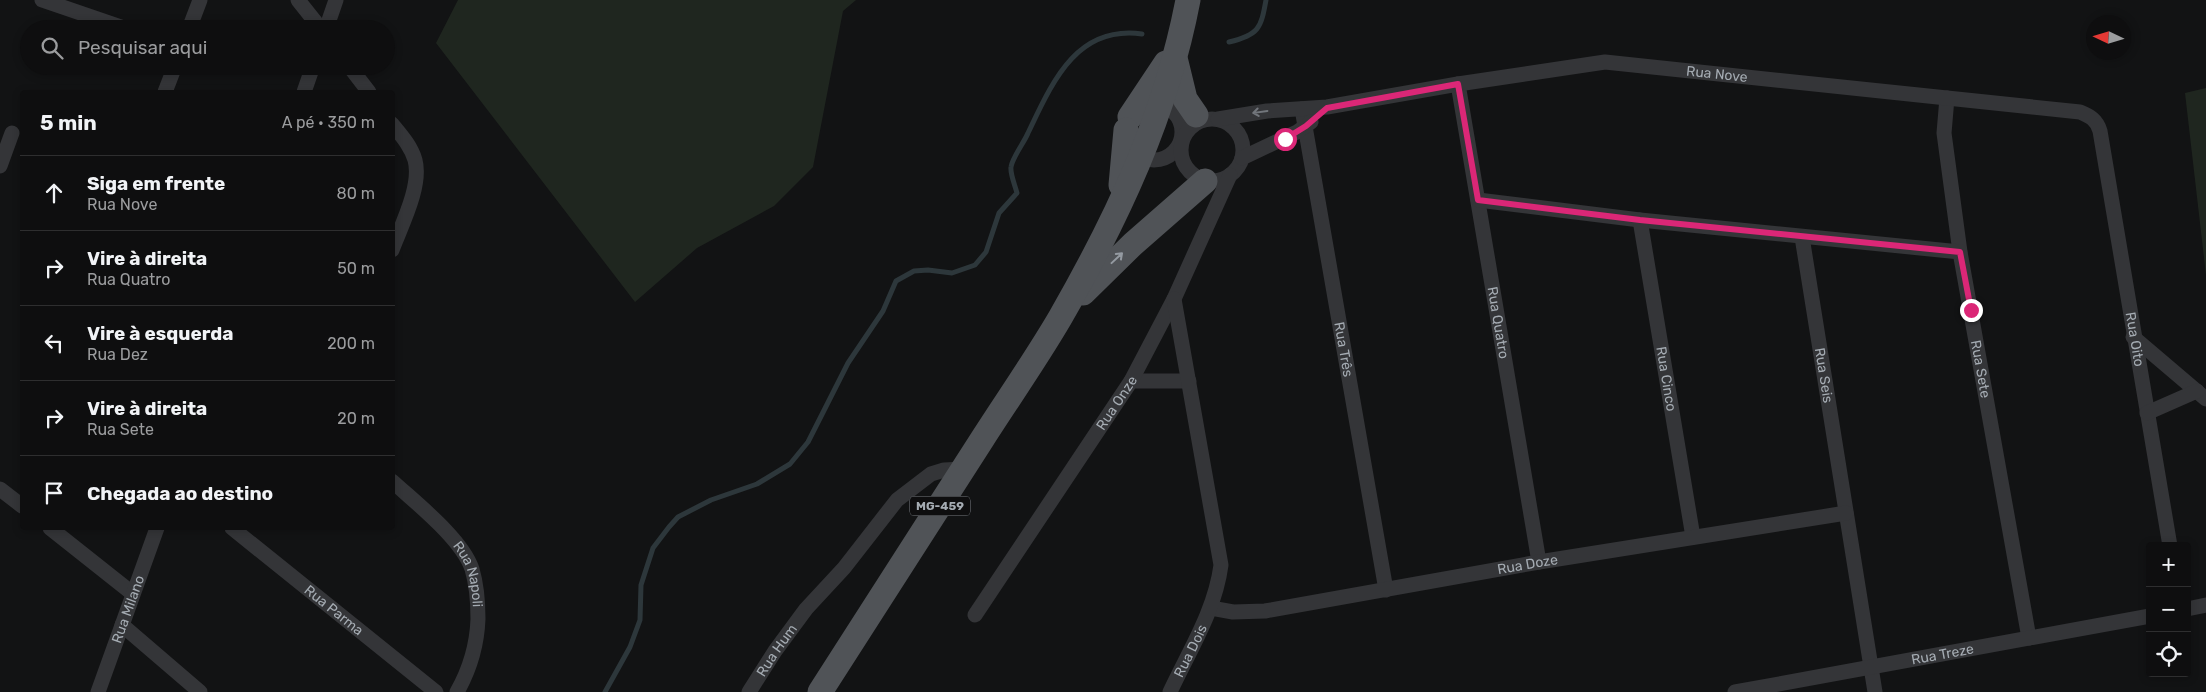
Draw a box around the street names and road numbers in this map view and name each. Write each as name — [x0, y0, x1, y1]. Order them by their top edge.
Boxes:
street label: Rua Nove — [1685, 62, 1749, 85]
street label: Rua Quatro — [1484, 285, 1513, 360]
street label: Rua Oito — [2122, 311, 2148, 368]
street label: Rua Três — [1331, 321, 1357, 378]
street label: Rua Sete — [1967, 339, 1994, 399]
street label: Rua Cinco — [1653, 345, 1680, 413]
street label: Rua Seis — [1811, 346, 1837, 404]
street label: Rua Onze — [1092, 373, 1141, 433]
road number: MG-459 — [910, 496, 970, 516]
street label: Rua Napoli — [450, 538, 486, 608]
street label: Rua Doze — [1496, 551, 1559, 578]
street label: Rua Milano — [108, 573, 148, 645]
street label: Rua Parma — [301, 581, 367, 639]
street label: Rua Hum — [753, 621, 800, 680]
street label: Rua Dois — [1170, 622, 1211, 680]
street label: Rua Treze — [1910, 640, 1975, 668]

